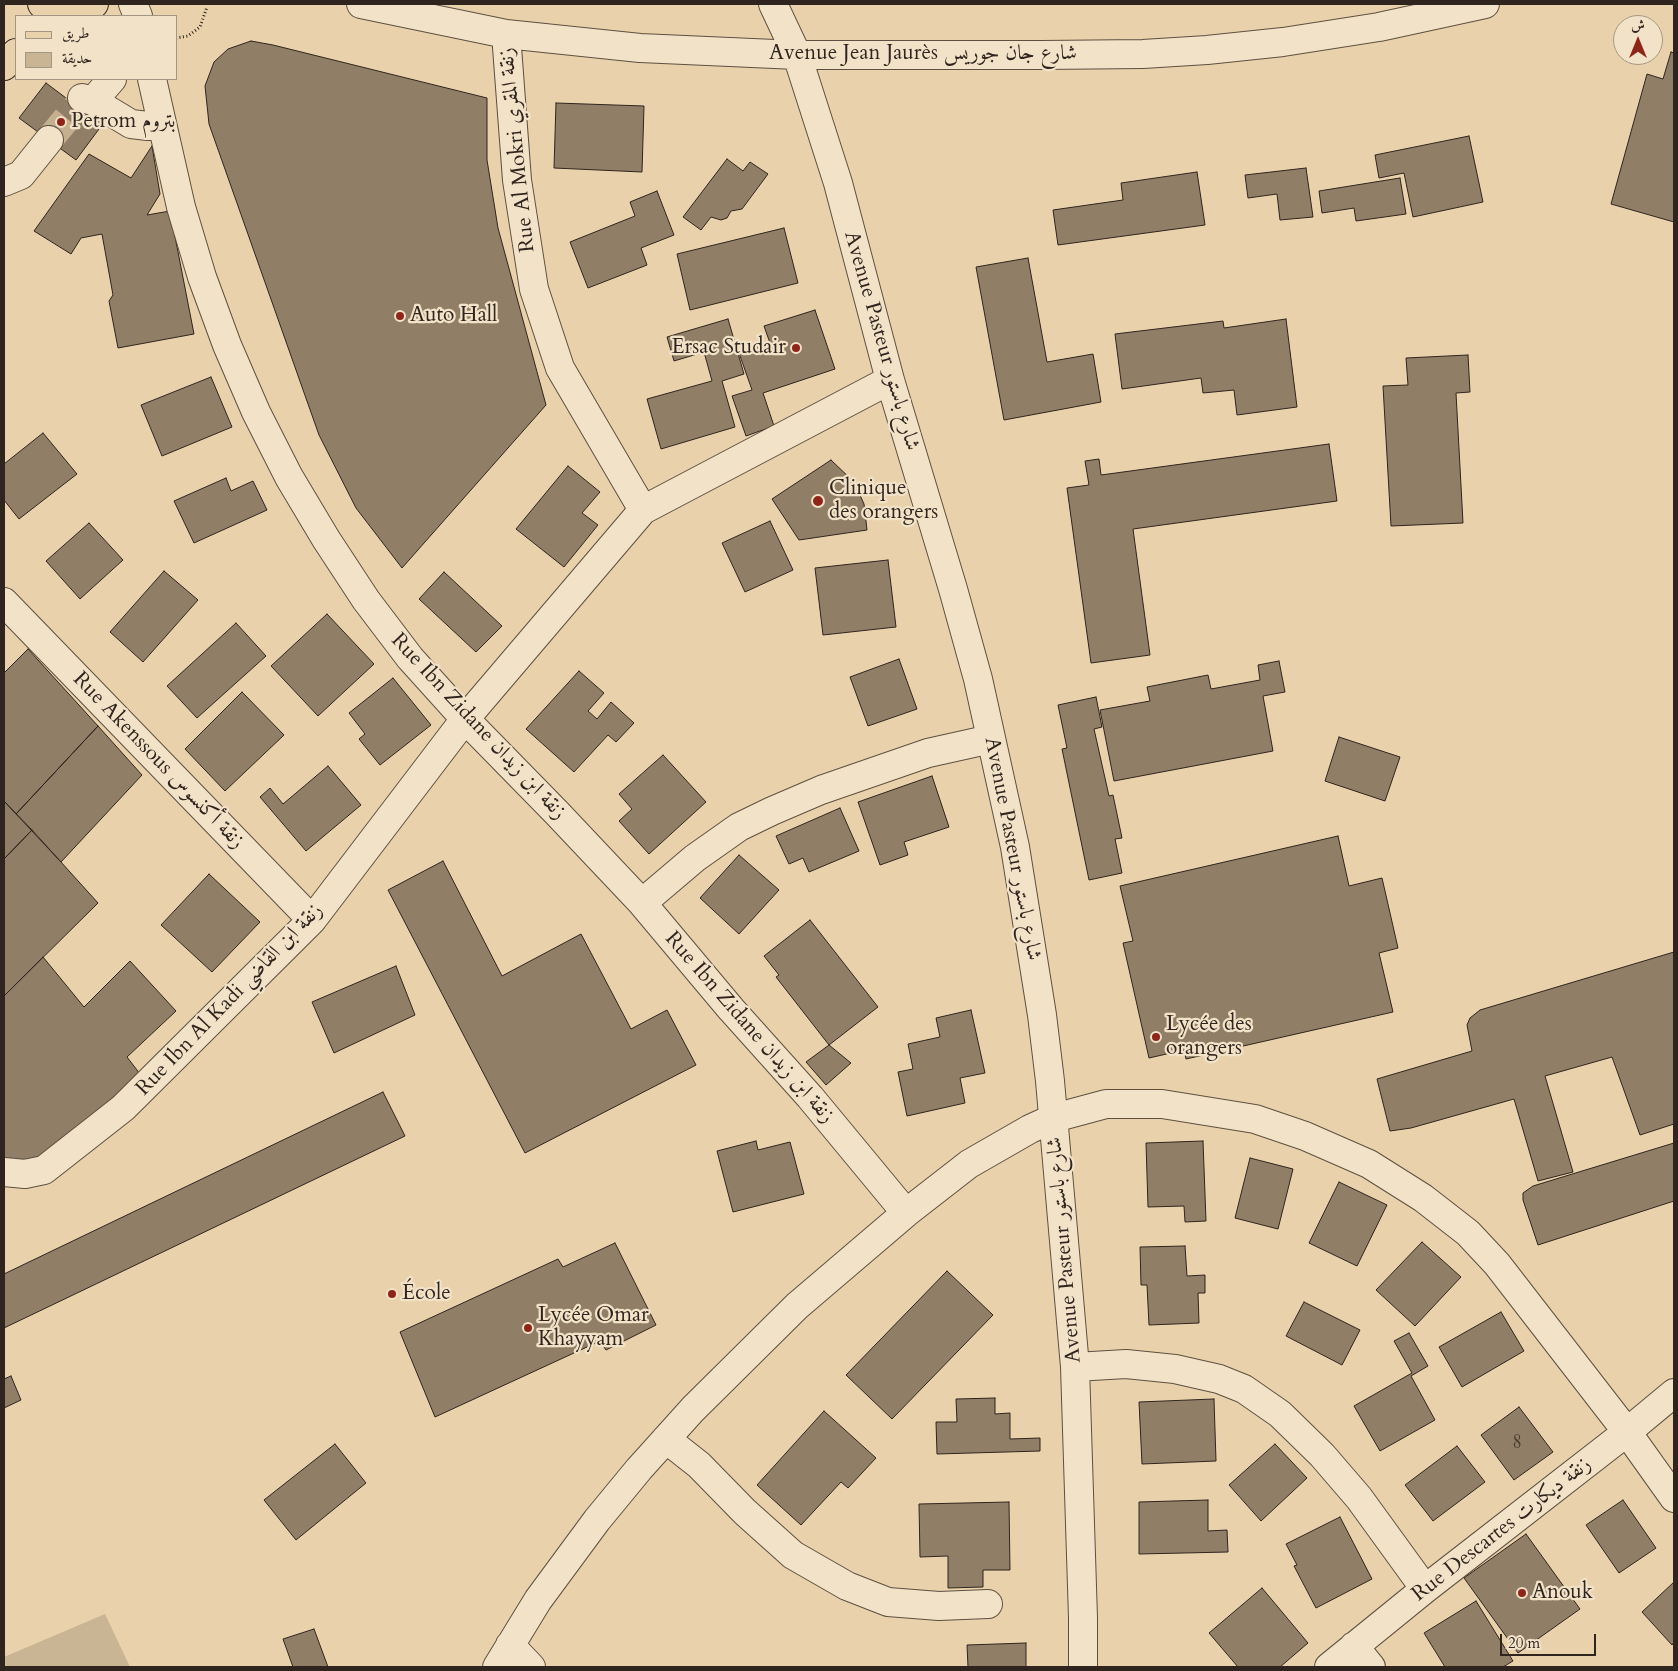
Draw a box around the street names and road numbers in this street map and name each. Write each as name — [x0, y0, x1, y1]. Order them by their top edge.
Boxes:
street label: Avenue Jean Jaurès شارع جان جوريس — [769, 41, 1077, 67]
street label: Rue Al Mokri زنقة المقري — [495, 46, 541, 254]
street label: Avenue Pasteur شارع باستور — [838, 229, 924, 453]
street label: Rue Ibn Zidane زنقة ابن زيدان — [385, 629, 571, 825]
street label: Rue Akenssous زنقة أكنسوس — [67, 667, 249, 855]
street label: Avenue Pasteur شارع باستور — [978, 735, 1046, 963]
street label: Rue Ibn Al Kadi زنقة ابن القاضي — [131, 898, 329, 1102]
street label: Rue Ibn Zidane زنقة ابن زيدان — [659, 927, 839, 1129]
street label: Avenue Pasteur شارع باستور — [1043, 1136, 1087, 1364]
street label: Rue Descartes زنقة ديكارت — [1407, 1452, 1597, 1608]

